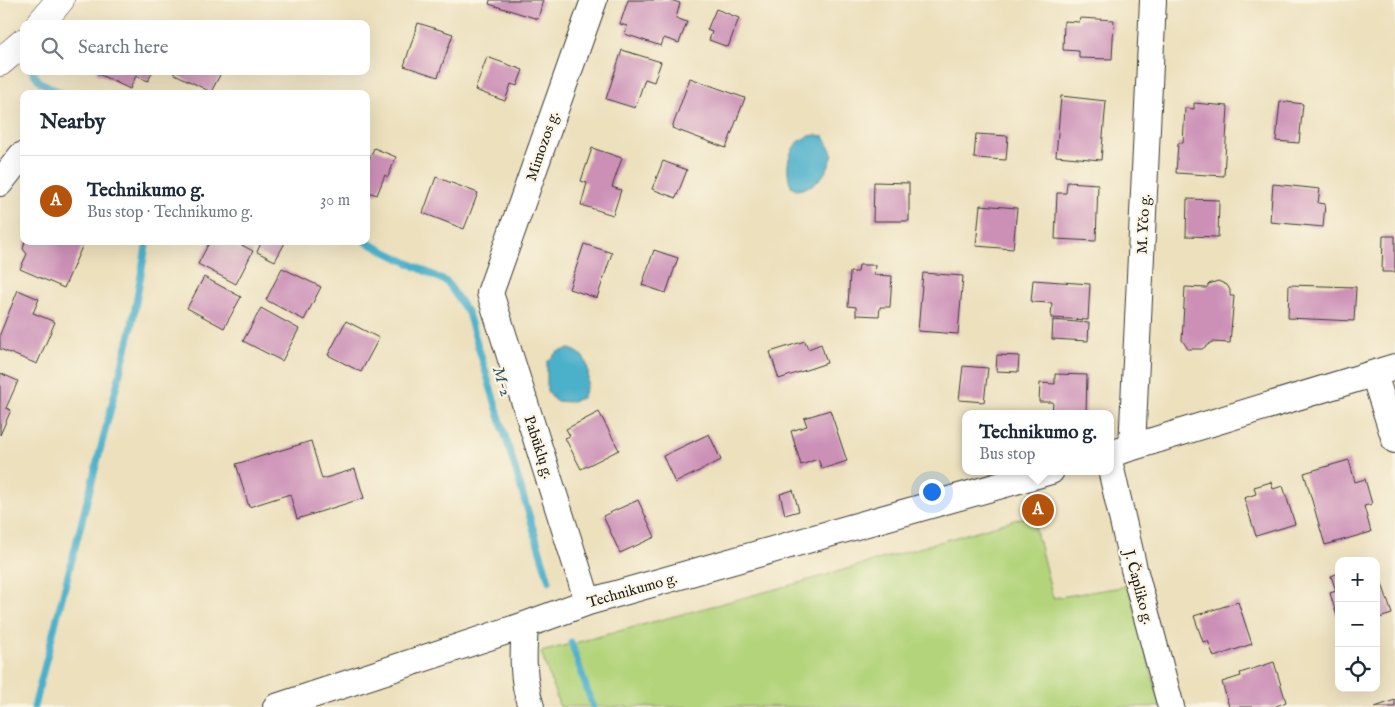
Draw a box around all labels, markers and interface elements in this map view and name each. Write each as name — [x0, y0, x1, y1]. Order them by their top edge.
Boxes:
search box — [20, 20, 370, 75]
icon: search — [38, 34, 66, 62]
text: Search here — [78, 36, 169, 60]
text: Nearby — [40, 109, 105, 136]
street label: Mimozos g. — [522, 109, 563, 184]
text: Technikumo g. — [87, 179, 205, 203]
text: A — [51, 191, 61, 211]
text: 30 m — [320, 191, 350, 211]
street label: M. Yčo g. — [1132, 194, 1155, 254]
text: Bus stop · Technikumo g. — [87, 203, 253, 223]
water label: M-2 — [487, 364, 515, 399]
popup — [962, 410, 1114, 475]
street label: Pabūklų g. — [519, 413, 558, 481]
text: Technikumo g. — [979, 421, 1097, 445]
text: Bus stop — [979, 445, 1036, 465]
your location — [919, 479, 945, 505]
pin: A — [1022, 491, 1054, 529]
street label: J. Čapliko g. — [1119, 546, 1158, 626]
map controls — [1335, 557, 1380, 692]
button: + — [1335, 557, 1380, 602]
street label: Technikumo g. — [585, 569, 679, 612]
button: − — [1335, 602, 1380, 647]
button: locate — [1335, 647, 1380, 692]

